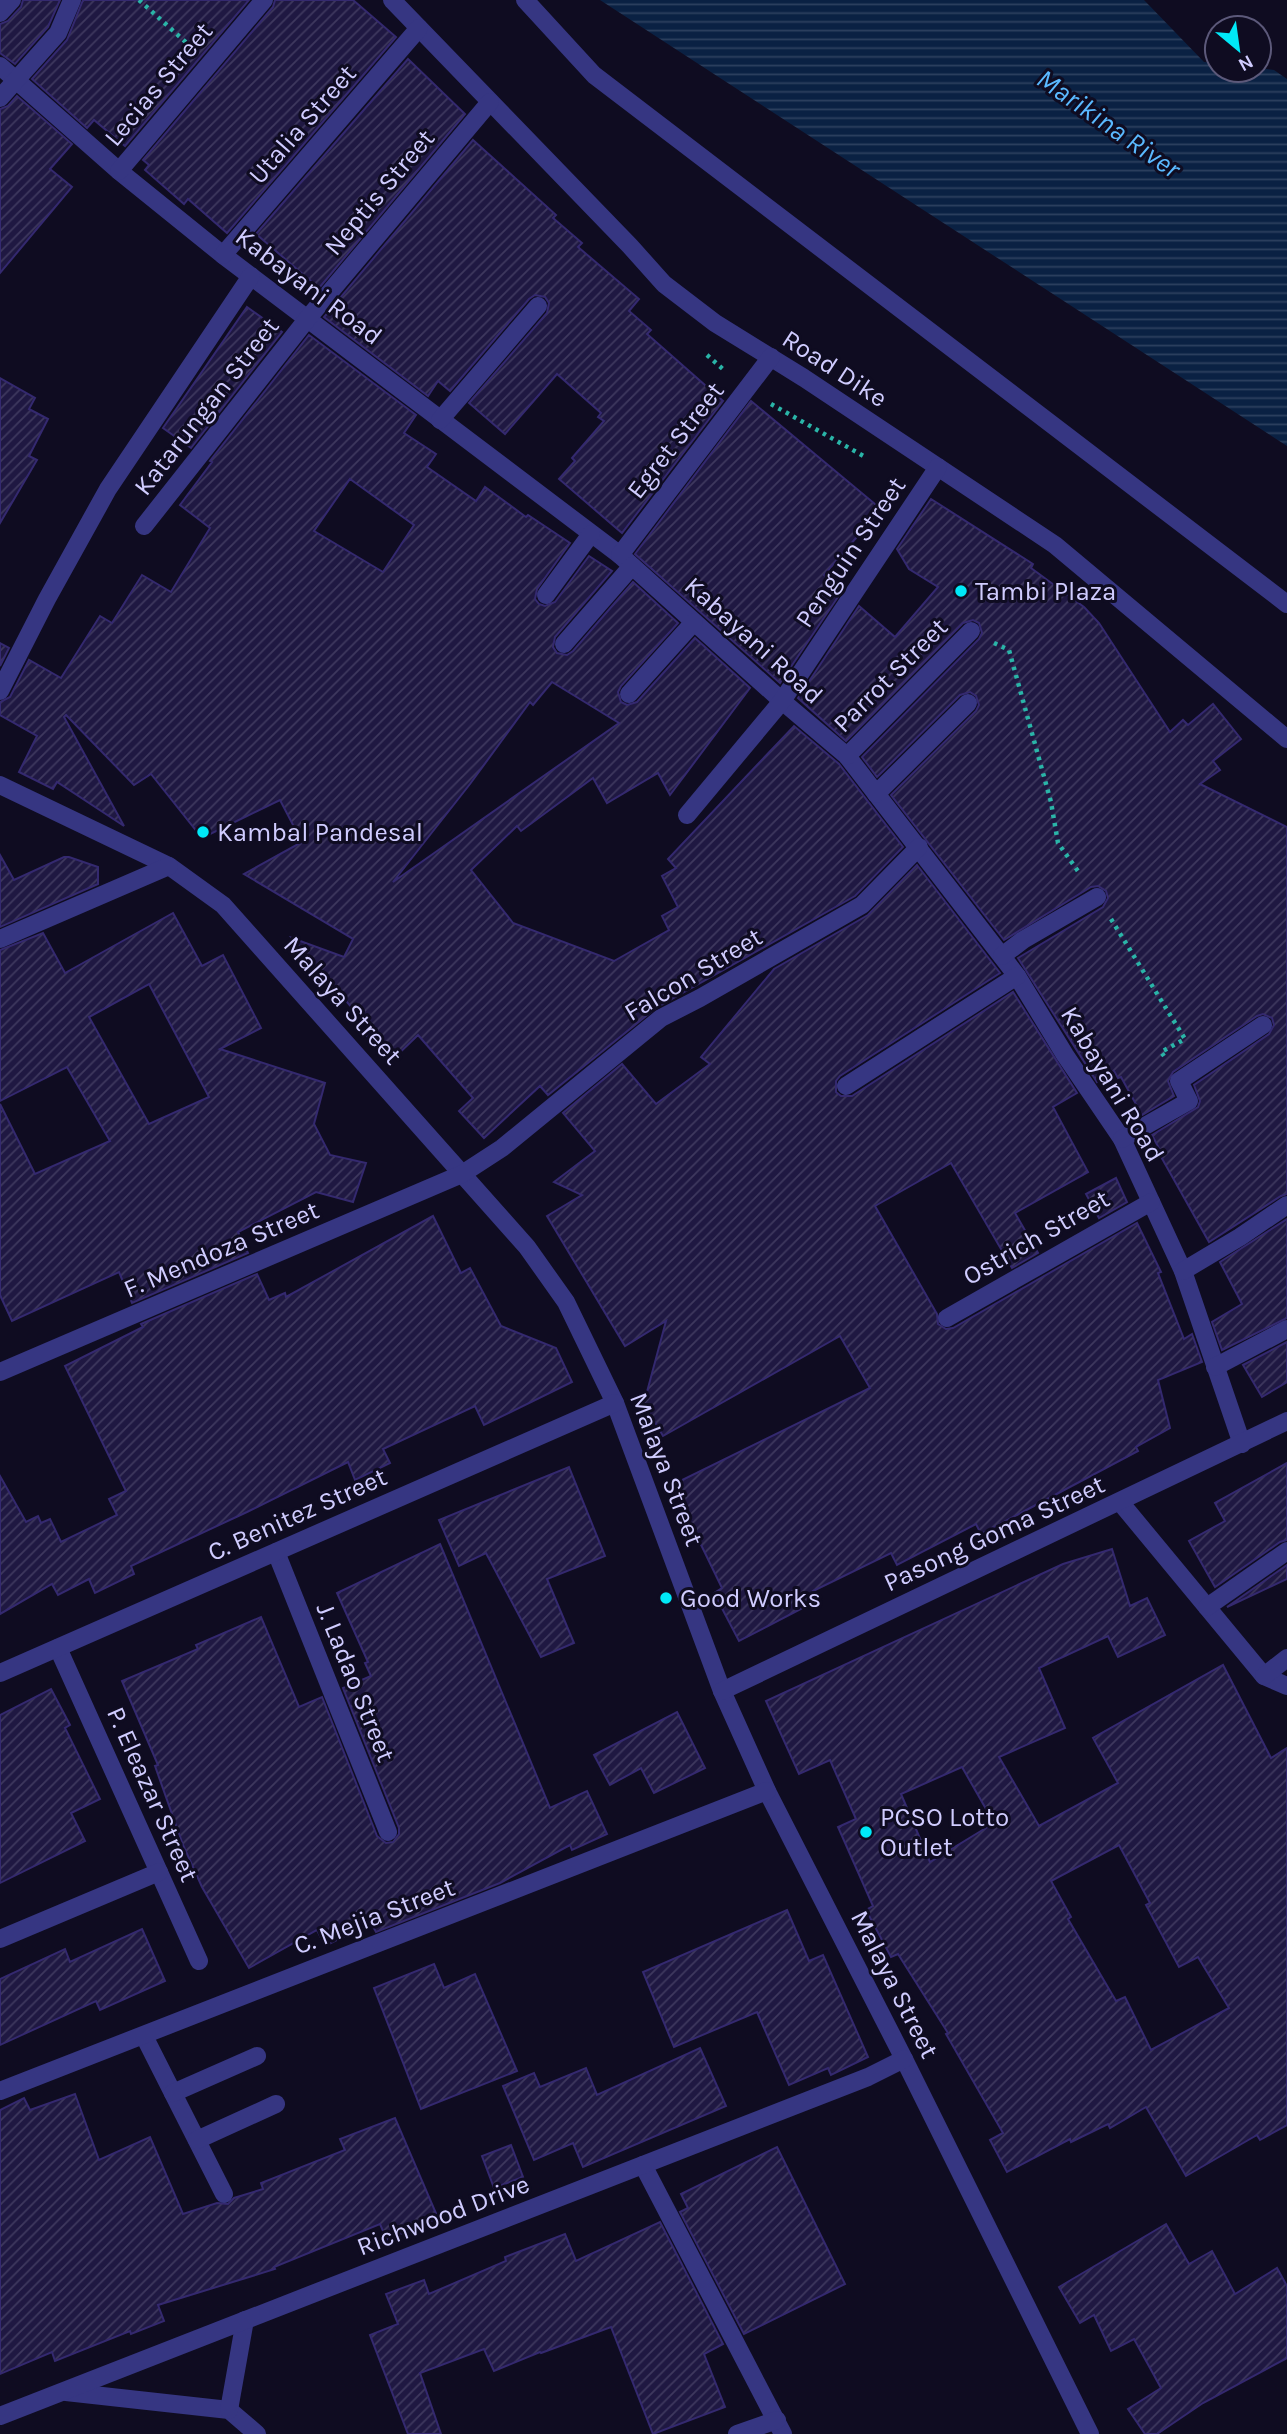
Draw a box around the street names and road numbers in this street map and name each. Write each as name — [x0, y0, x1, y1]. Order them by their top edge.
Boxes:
street label: Lecias Street — [98, 16, 219, 153]
street label: Utalia Street — [242, 58, 363, 190]
street label: Neptis Street — [318, 123, 441, 262]
street label: Kabayani Road — [229, 221, 388, 352]
street label: Katarungan Street — [127, 311, 286, 501]
street label: Road Dike — [776, 323, 893, 414]
street label: Egret Street — [620, 376, 731, 505]
street label: Penguin Street — [789, 471, 912, 633]
street label: Kabayani Road — [678, 570, 829, 711]
street label: Parrot Street — [827, 612, 954, 739]
street label: Falcon Street — [619, 921, 768, 1028]
street label: Malaya Street — [277, 930, 408, 1071]
street label: Kabayani Road — [1054, 1001, 1171, 1168]
street label: Ostrich Street — [957, 1183, 1115, 1292]
street label: F. Mendoza Street — [119, 1194, 324, 1305]
street label: Malaya Street — [623, 1388, 710, 1551]
street label: C. Benitez Street — [203, 1461, 392, 1568]
street label: Pasong Goma Street — [879, 1469, 1110, 1598]
street label: J. Ladao Street — [309, 1598, 402, 1767]
street label: P. Eleazar Street — [100, 1702, 205, 1887]
street label: C. Mejia Street — [289, 1871, 459, 1961]
street label: Malaya Street — [844, 1905, 945, 2064]
street label: Richwood Drive — [353, 2168, 534, 2263]

